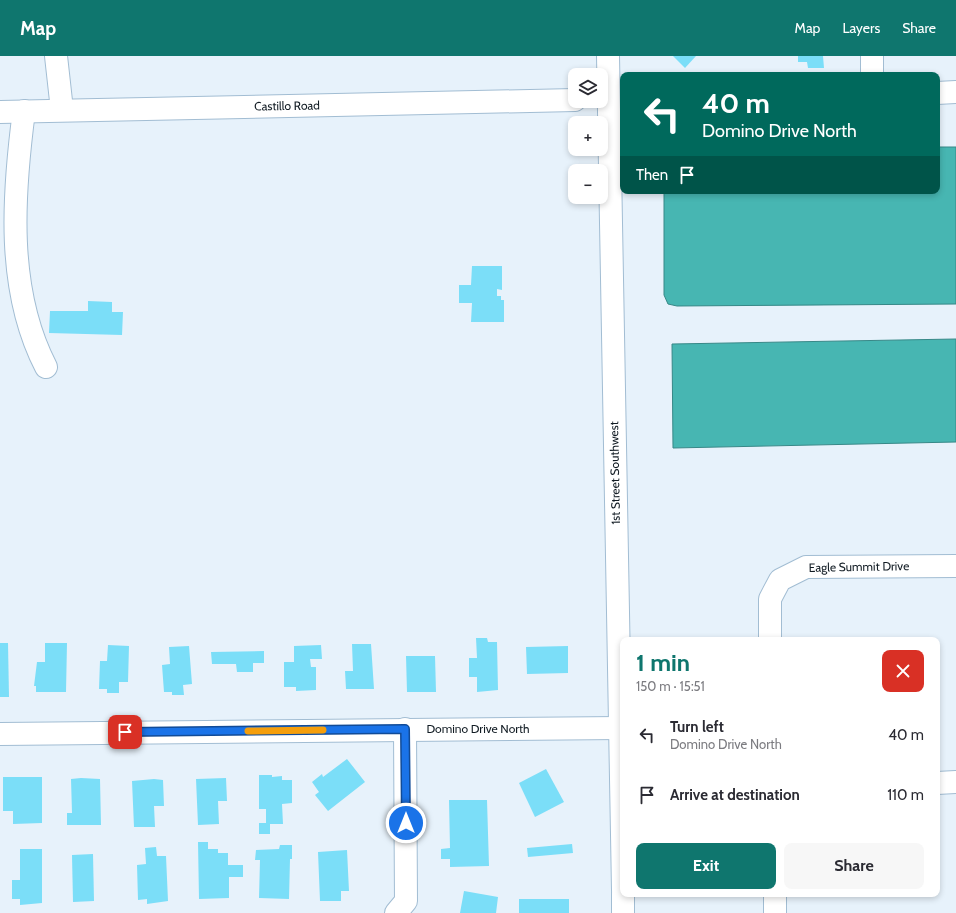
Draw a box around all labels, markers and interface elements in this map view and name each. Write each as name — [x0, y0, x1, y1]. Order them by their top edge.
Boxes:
text: Map — [20, 17, 56, 40]
text: Map — [795, 19, 820, 37]
text: Layers — [842, 19, 880, 37]
text: Share — [902, 19, 936, 37]
map controls — [568, 68, 608, 204]
button: layers — [568, 68, 608, 108]
text: 40 m — [702, 86, 770, 120]
icon: left — [636, 88, 688, 140]
street label: Castillo Road — [254, 97, 320, 114]
button: + — [568, 116, 608, 156]
text: Domino Drive North — [702, 120, 857, 142]
button: − — [568, 164, 608, 204]
icon: arrive — [676, 164, 698, 186]
text: Then — [636, 166, 668, 184]
street label: 1st Street Southwest — [606, 421, 623, 525]
street label: Eagle Summit Drive — [809, 558, 909, 575]
text: 1 min — [636, 648, 690, 677]
button: close — [882, 650, 924, 692]
text: 150 m · 15:51 — [636, 678, 705, 694]
pin — [108, 715, 142, 749]
text: Turn left — [670, 718, 724, 736]
icon: arrive — [114, 721, 136, 743]
street label: Domino Drive North — [426, 721, 530, 736]
icon: left — [636, 724, 658, 746]
text: 40 m — [888, 726, 924, 744]
text: Domino Drive North — [670, 736, 782, 752]
icon: arrive — [636, 784, 658, 806]
text: Arrive at destination — [670, 786, 800, 804]
text: 110 m — [887, 786, 924, 804]
position arrow — [385, 802, 427, 844]
button: Exit — [636, 843, 776, 889]
button: Share — [784, 843, 924, 889]

